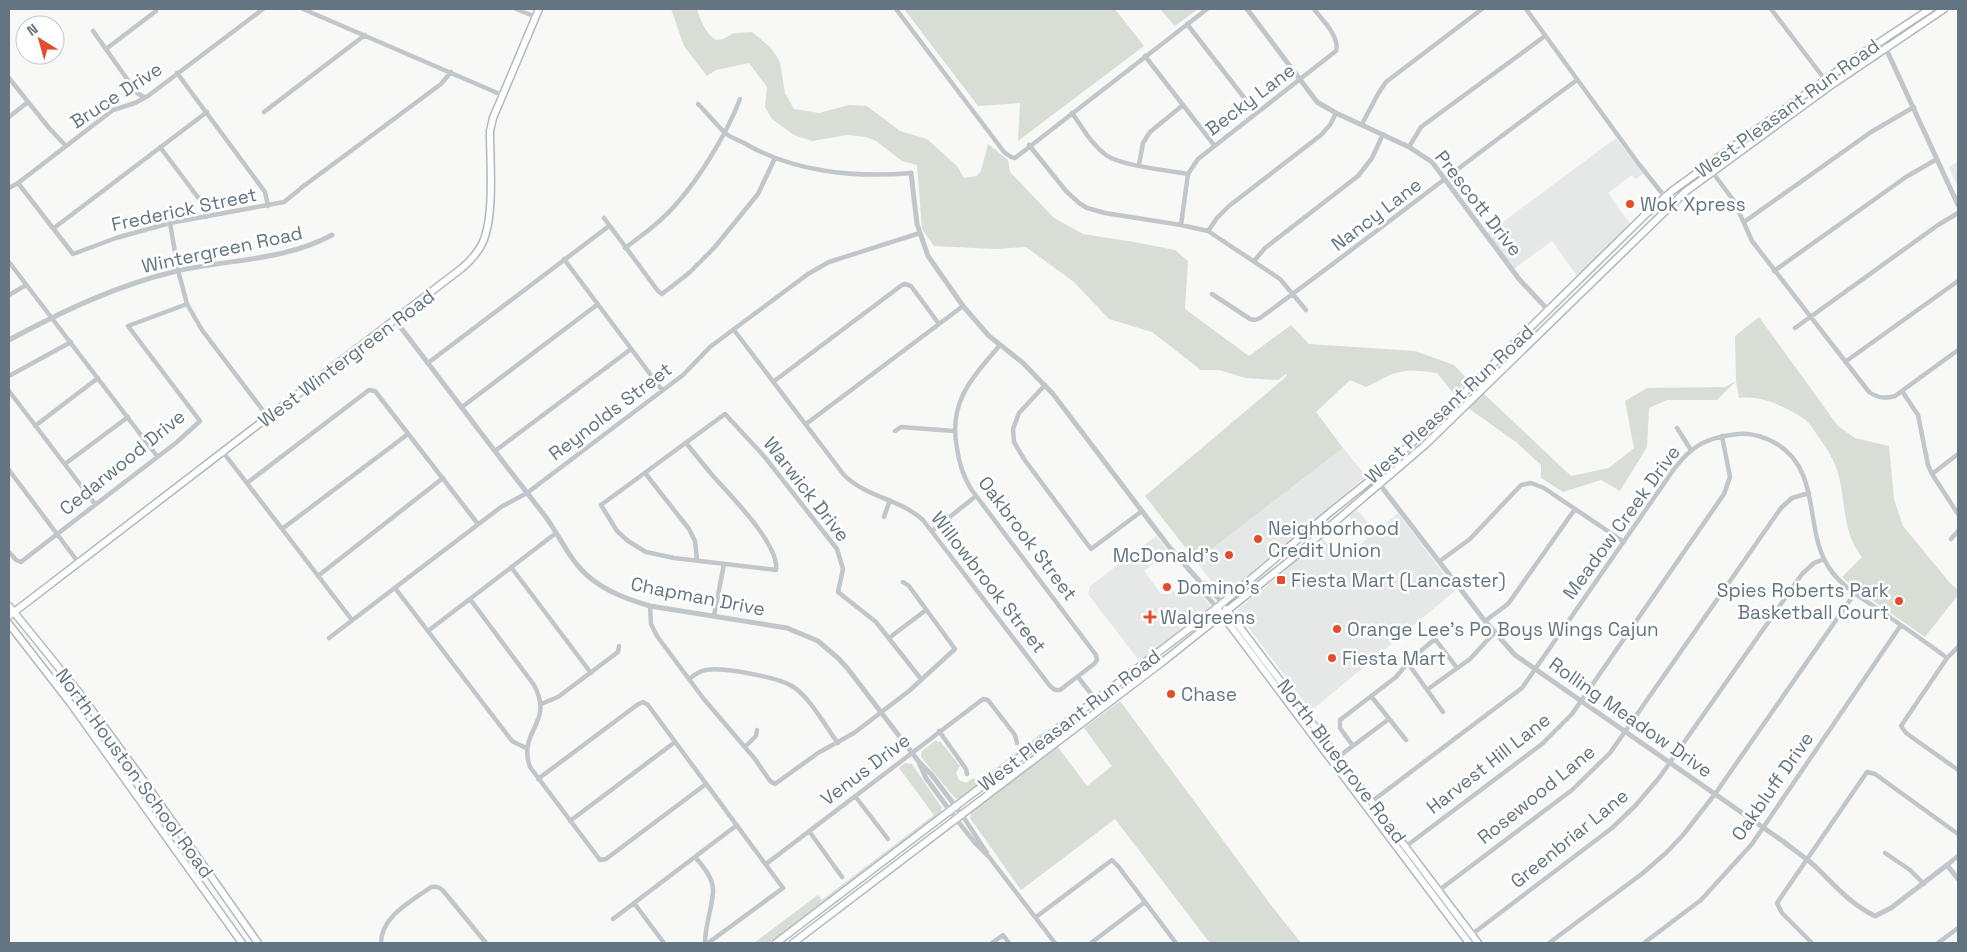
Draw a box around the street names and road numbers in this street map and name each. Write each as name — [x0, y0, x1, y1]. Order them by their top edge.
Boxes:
street label: West Pleasant Run Road — [1690, 33, 1884, 184]
street label: Bruce Drive — [66, 57, 167, 134]
street label: Becky Lane — [1200, 57, 1300, 141]
street label: Prescott Drive — [1429, 145, 1528, 261]
street label: Nancy Lane — [1326, 172, 1427, 257]
street label: Frederick Street — [109, 182, 259, 237]
street label: Wintergreen Road — [139, 220, 305, 279]
street label: West Wintergreen Road — [253, 284, 440, 433]
street label: West Pleasant Run Road — [1360, 320, 1539, 489]
street label: Reynolds Street — [544, 357, 677, 466]
street label: Cedarwood Drive — [54, 404, 190, 521]
street label: Warwick Drive — [758, 432, 855, 547]
street label: Meadow Creek Drive — [1557, 440, 1686, 604]
street label: Oakbrook Street — [973, 471, 1083, 606]
street label: Willowbrook Street — [925, 506, 1052, 658]
street label: Chapman Drive — [629, 571, 767, 622]
street label: West Pleasant Run Road — [973, 644, 1165, 797]
street label: Rolling Meadow Drive — [1544, 651, 1717, 783]
street label: North Houston School Road — [50, 663, 219, 883]
street label: North Bluegrove Road — [1271, 674, 1412, 849]
street label: Harvest Hill Lane — [1421, 707, 1555, 820]
street label: Oakbluff Drive — [1726, 727, 1819, 846]
street label: Venus Drive — [816, 728, 915, 811]
street label: Rosewood Lane — [1472, 739, 1600, 850]
street label: Greenbriar Lane — [1505, 783, 1633, 894]

